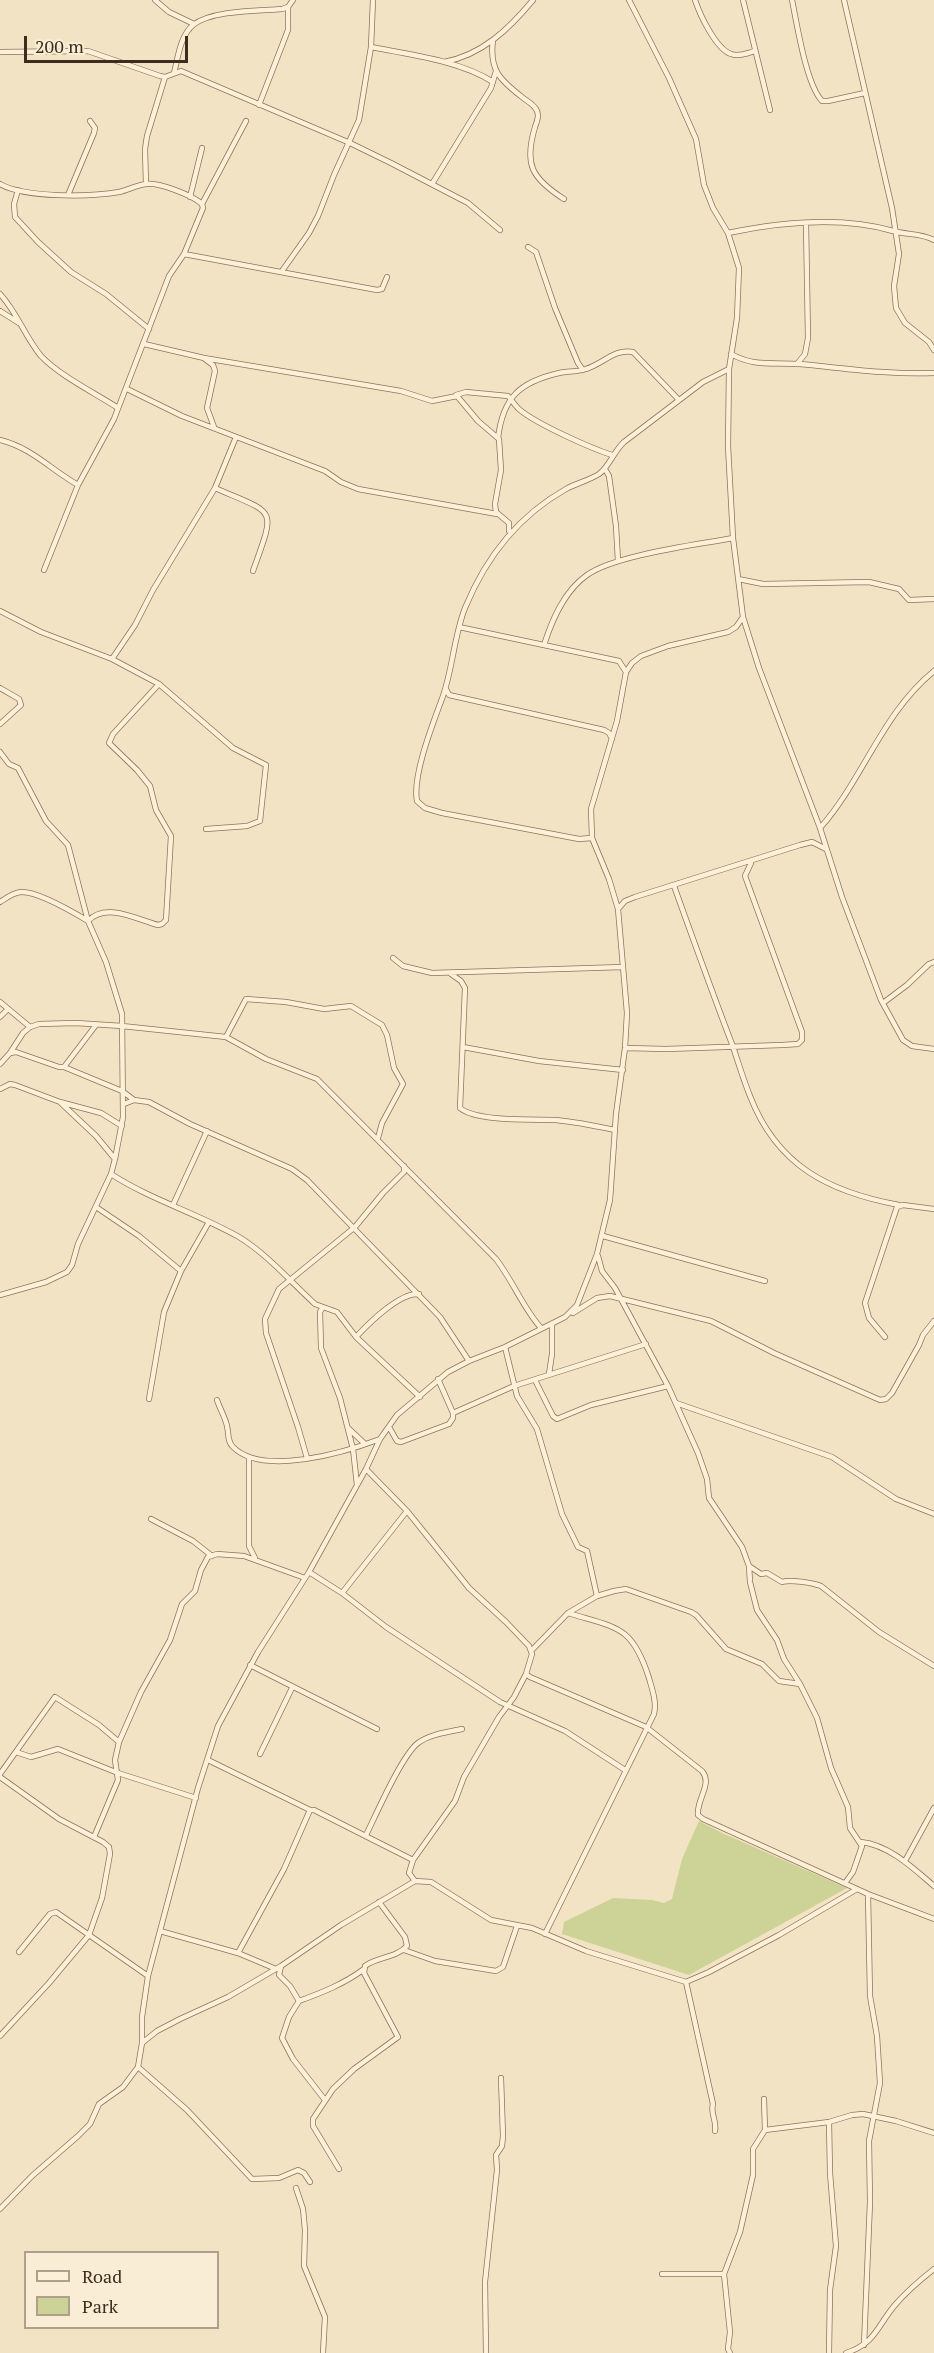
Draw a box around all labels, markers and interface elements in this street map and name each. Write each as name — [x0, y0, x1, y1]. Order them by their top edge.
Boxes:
scale bar — [27, 24, 190, 62]
text: 200 m — [35, 34, 84, 58]
legend — [24, 2251, 219, 2329]
text: Road — [82, 2264, 122, 2288]
text: Park — [82, 2294, 118, 2318]

